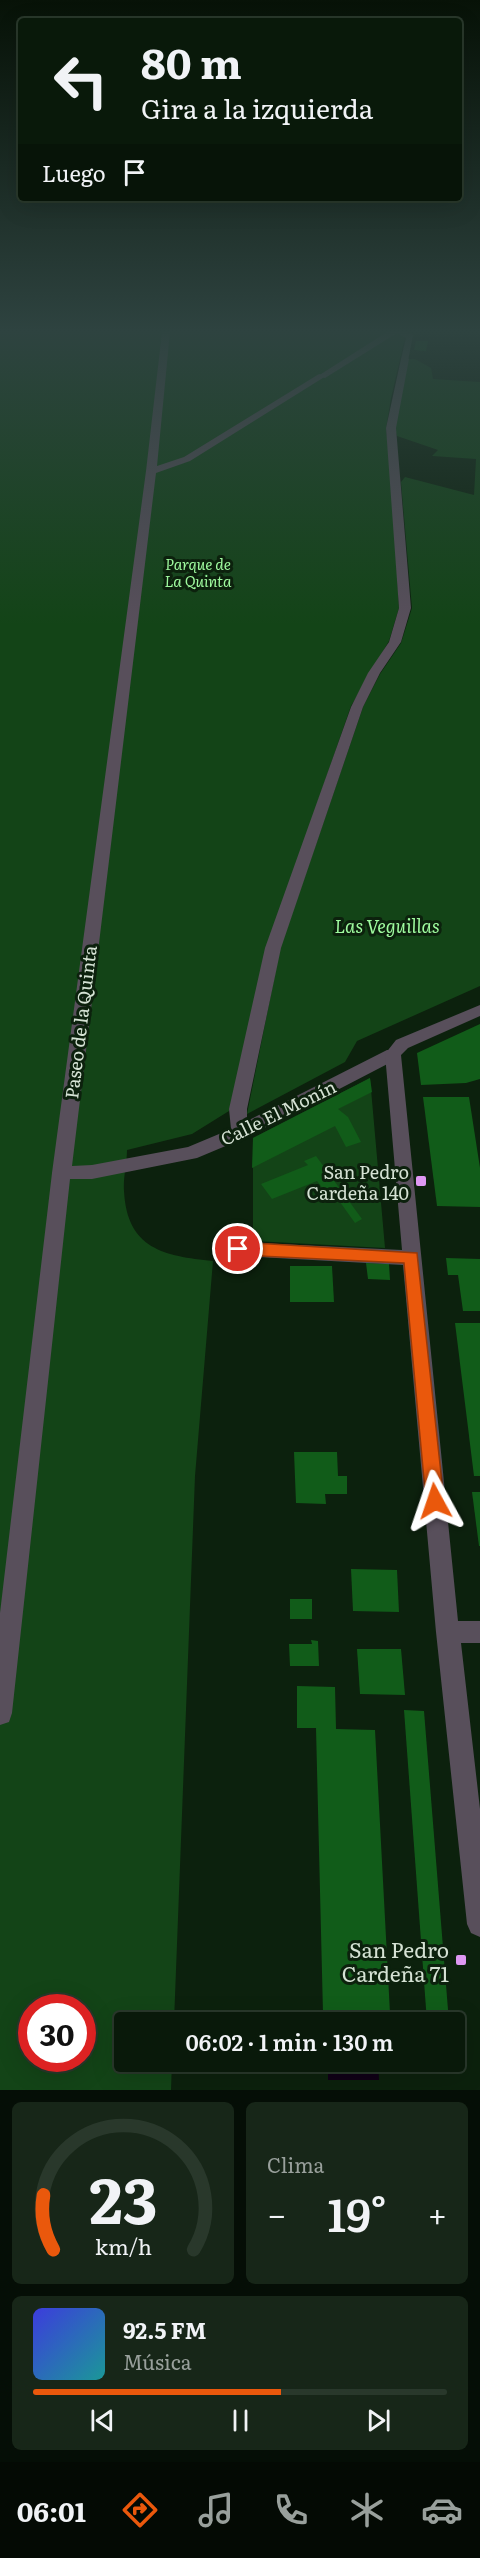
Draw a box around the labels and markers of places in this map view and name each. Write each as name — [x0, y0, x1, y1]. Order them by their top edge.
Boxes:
place label: San Pedro Cardeña 140 — [307, 1158, 409, 1206]
marker: San Pedro Cardeña 140 — [414, 1174, 428, 1188]
pin — [212, 1223, 263, 1274]
place label: San Pedro Cardeña 71 — [342, 1933, 449, 1988]
marker: San Pedro Cardeña 71 — [454, 1953, 468, 1967]

